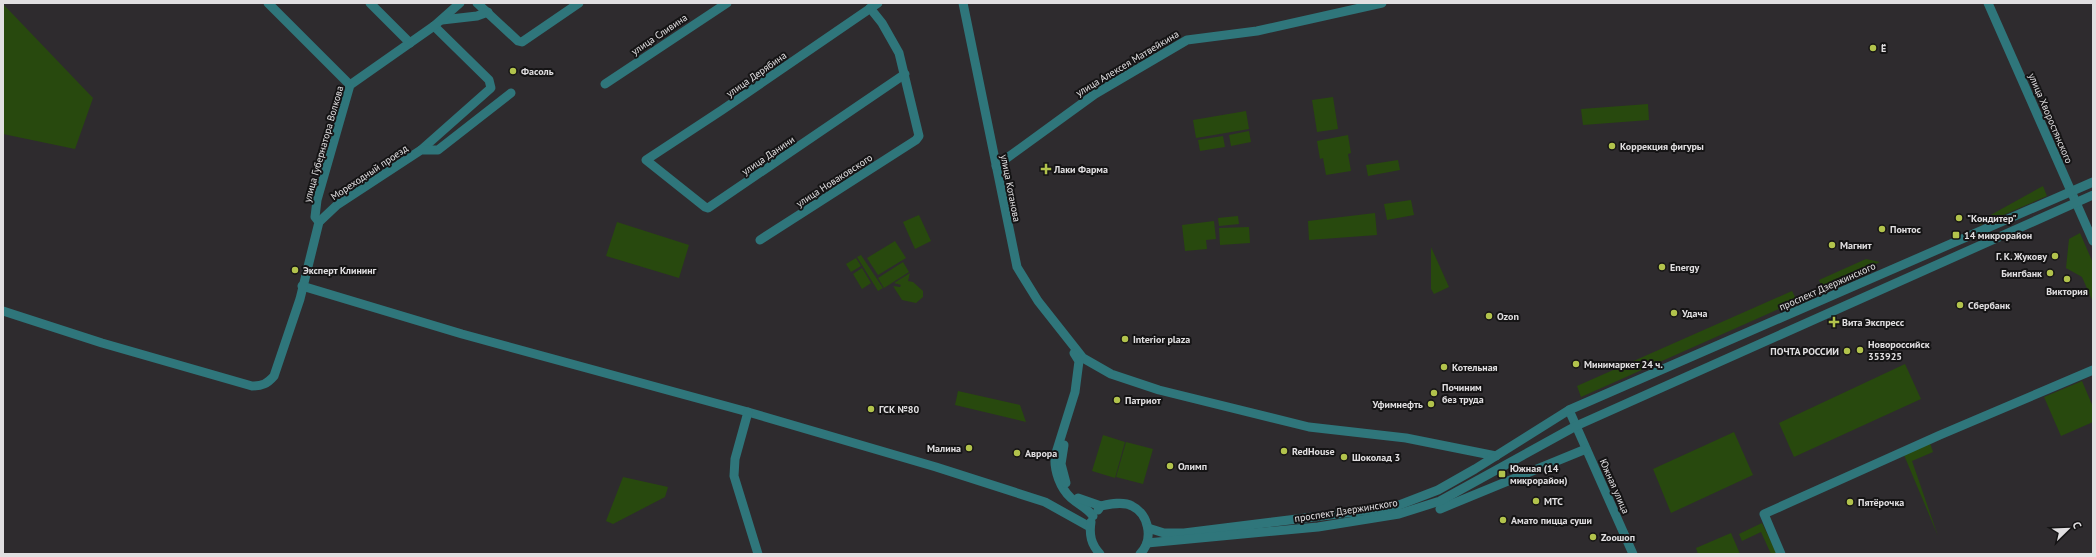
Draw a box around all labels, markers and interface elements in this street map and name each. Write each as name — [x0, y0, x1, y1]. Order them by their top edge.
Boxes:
street label: улица Сливина — [629, 11, 690, 58]
street label: улица Алексея Матвейкина — [1073, 27, 1181, 99]
place label: Ё — [1881, 42, 1886, 55]
marker: Ё — [1868, 43, 1878, 53]
street label: улица Дерябина — [724, 49, 789, 100]
place label: Фасоль — [521, 65, 554, 78]
marker: Фасоль — [508, 66, 518, 76]
street label: улица Хворостянского — [2026, 71, 2075, 165]
street label: улица Губернатора Волкова — [301, 84, 346, 204]
street label: улица Данини — [739, 133, 797, 178]
place label: Коррекция фигуры — [1620, 140, 1704, 153]
street label: Мореходный проезд — [328, 141, 411, 203]
marker: Коррекция фигуры — [1607, 141, 1617, 151]
street label: улица Новаковского — [794, 151, 875, 210]
street label: улица Котанова — [998, 153, 1023, 223]
place label: Лаки Фарма — [1053, 163, 1108, 176]
marker: Лаки Фарма — [1041, 164, 1051, 174]
place label: "Кондитер" — [1967, 212, 2017, 225]
marker: "Кондитер" — [1954, 213, 1964, 223]
place label: Понтос — [1890, 223, 1922, 236]
marker: Понтос — [1877, 224, 1887, 234]
place label: 14 микрорайон — [1964, 229, 2032, 242]
marker: 14 микрорайон — [1951, 230, 1961, 240]
place label: Магнит — [1840, 239, 1873, 252]
marker: Магнит — [1827, 240, 1837, 250]
place label: Г. К. Жукову — [1996, 250, 2047, 263]
marker: Г. К. Жукову — [2050, 251, 2060, 261]
street label: проспект Дзержинского — [1777, 259, 1878, 314]
place label: Energy — [1670, 261, 1700, 274]
marker: Energy — [1657, 262, 1667, 272]
place label: Эксперт Клининг — [303, 264, 377, 277]
marker: Эксперт Клининг — [290, 265, 300, 275]
place label: Бингбанк — [2001, 267, 2042, 280]
marker: Бингбанк — [2045, 268, 2055, 278]
marker: Виктория — [2062, 274, 2072, 284]
place label: Виктория — [2046, 285, 2088, 298]
place label: Сбербанк — [1968, 299, 2010, 312]
marker: Сбербанк — [1955, 300, 1965, 310]
place label: Удача — [1681, 307, 1707, 320]
marker: Удача — [1669, 308, 1679, 318]
place label: Ozon — [1497, 310, 1519, 323]
marker: Ozon — [1484, 311, 1494, 321]
place label: Вита Экспресс — [1842, 316, 1905, 329]
marker: Вита Экспресс — [1829, 317, 1839, 327]
place label: Interior plaza — [1133, 333, 1190, 346]
marker: Interior plaza — [1120, 334, 1130, 344]
place label: Новороссийск 353925 — [1868, 338, 1930, 363]
place label: ПОЧТА РОССИИ — [1770, 345, 1839, 358]
marker: Новороссийск 353925 — [1855, 345, 1865, 355]
marker: ПОЧТА РОССИИ — [1842, 346, 1852, 356]
place label: Минимаркет 24 ч. — [1584, 358, 1663, 371]
marker: Минимаркет 24 ч. — [1571, 359, 1581, 369]
place label: Котельная — [1452, 361, 1498, 374]
marker: Котельная — [1439, 362, 1449, 372]
place label: Починим без труда — [1442, 381, 1484, 406]
marker: Починим без труда — [1429, 388, 1439, 398]
place label: Патриот — [1125, 394, 1162, 407]
marker: Патриот — [1112, 395, 1122, 405]
place label: Уфимнефть — [1372, 398, 1423, 411]
marker: Уфимнефть — [1426, 399, 1436, 409]
place label: ГСК №80 — [879, 403, 919, 416]
marker: ГСК №80 — [866, 404, 876, 414]
place label: Малина — [927, 442, 961, 455]
marker: Малина — [964, 443, 974, 453]
place label: RedHouse — [1292, 445, 1335, 458]
marker: RedHouse — [1279, 446, 1289, 456]
place label: Аврора — [1025, 447, 1057, 460]
marker: Аврора — [1012, 448, 1022, 458]
place label: Шоколад 3 — [1352, 451, 1400, 464]
marker: Шоколад 3 — [1339, 452, 1349, 462]
street label: Южная улица — [1597, 457, 1632, 516]
place label: Олимп — [1178, 460, 1207, 473]
marker: Олимп — [1165, 461, 1175, 471]
place label: Южная (14 микрорайон) — [1510, 462, 1568, 487]
marker: Южная (14 микрорайон) — [1497, 469, 1507, 479]
place label: МТС — [1544, 495, 1563, 508]
street label: проспект Дзержинского — [1294, 496, 1399, 525]
marker: МТС — [1531, 496, 1541, 506]
place label: Пятёрочка — [1858, 496, 1904, 509]
marker: Пятёрочка — [1845, 497, 1855, 507]
north arrow — [2048, 509, 2088, 549]
place label: Амато пицца суши — [1511, 514, 1592, 527]
marker: Амато пицца суши — [1498, 515, 1508, 525]
text: С — [2070, 520, 2085, 531]
place label: Zooшоп — [1601, 531, 1635, 544]
marker: Zooшоп — [1588, 532, 1598, 542]

